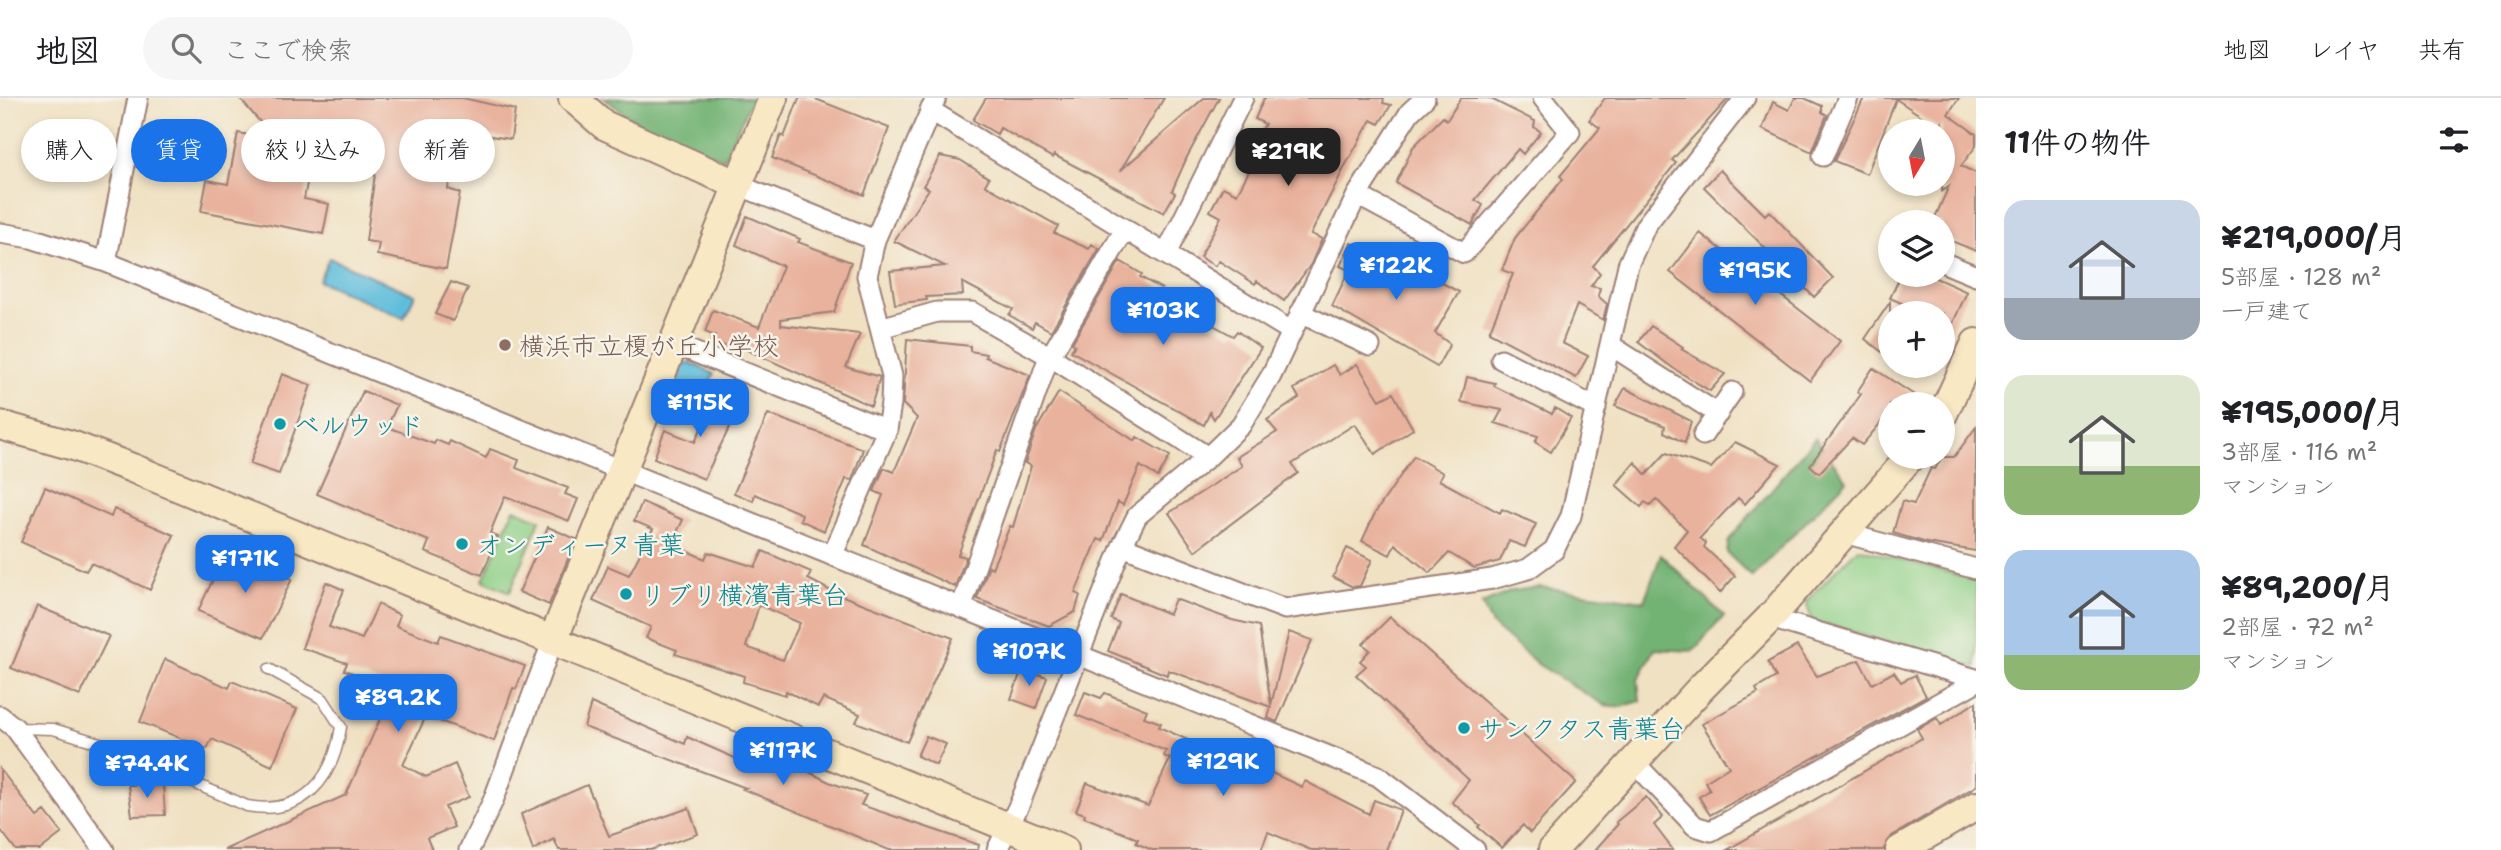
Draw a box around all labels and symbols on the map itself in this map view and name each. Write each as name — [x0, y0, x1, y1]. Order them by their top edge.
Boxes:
north arrow — [1878, 119, 1955, 196]
pin: ¥219K — [1239, 129, 1337, 188]
pin: ¥122K — [1347, 242, 1445, 302]
pin: ¥195K — [1706, 248, 1804, 307]
pin: ¥103K — [1114, 288, 1212, 347]
place label: 横浜市立榎が丘小学校 — [519, 328, 779, 363]
marker: 横浜市立榎が丘小学校 — [497, 337, 513, 353]
pin: ¥115K — [651, 380, 749, 439]
place label: ベルウッド — [294, 407, 424, 442]
marker: ベルウッド — [272, 416, 288, 432]
place label: オンディーヌ青葉 — [476, 527, 685, 562]
pin: ¥171K — [196, 536, 294, 595]
marker: オンディーヌ青葉 — [454, 536, 470, 552]
place label: リブリ横濱青葉台 — [640, 577, 848, 612]
marker: リブリ横濱青葉台 — [618, 586, 634, 602]
pin: ¥107K — [980, 628, 1078, 688]
pin: ¥89.2K — [341, 674, 455, 734]
place label: サンクタス青葉台 — [1478, 711, 1685, 746]
marker: サンクタス青葉台 — [1456, 720, 1472, 736]
pin: ¥117K — [734, 728, 832, 787]
pin: ¥129K — [1174, 738, 1272, 798]
pin: ¥74.4K — [90, 740, 204, 800]

